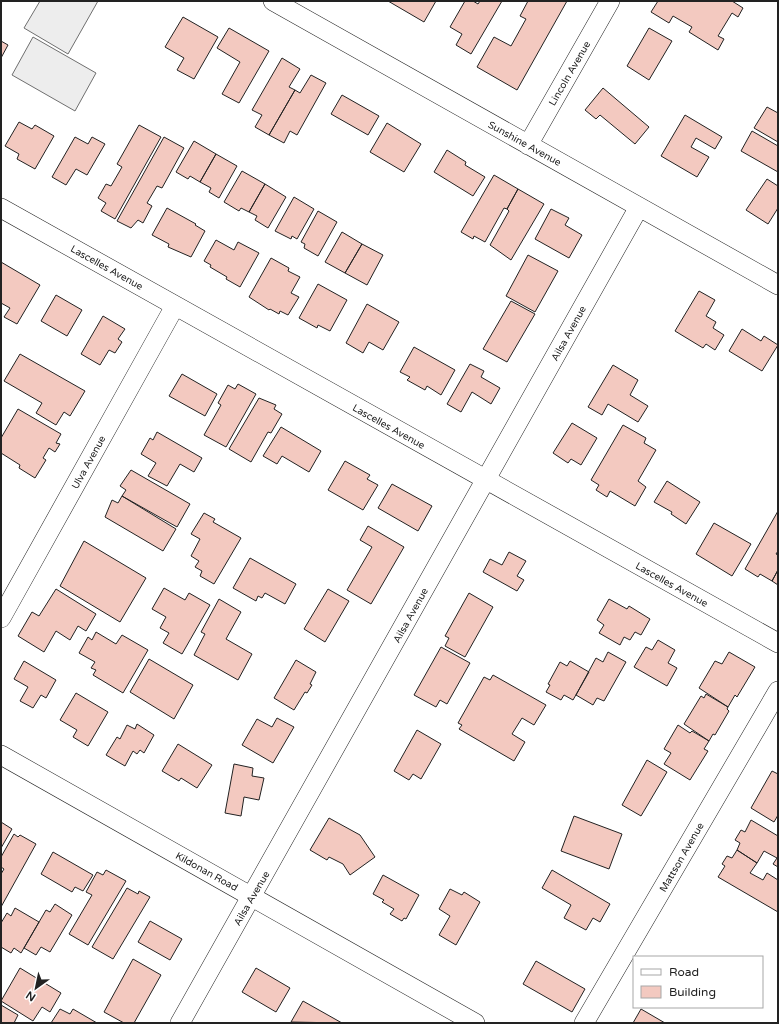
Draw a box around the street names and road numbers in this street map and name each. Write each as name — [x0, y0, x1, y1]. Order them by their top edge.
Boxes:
street label: Lincoln Avenue — [546, 39, 593, 108]
street label: Sunshine Avenue — [486, 119, 563, 169]
street label: Lascelles Avenue — [68, 243, 145, 293]
street label: Ailsa Avenue — [549, 304, 589, 363]
street label: Lascelles Avenue — [350, 402, 427, 452]
street label: Ulva Avenue — [69, 433, 109, 491]
street label: Lascelles Avenue — [633, 560, 710, 610]
street label: Ailsa Avenue — [391, 586, 431, 645]
street label: Mattson Avenue — [657, 820, 707, 894]
street label: Kildonan Road — [173, 850, 240, 894]
street label: Ailsa Avenue — [231, 869, 273, 928]

